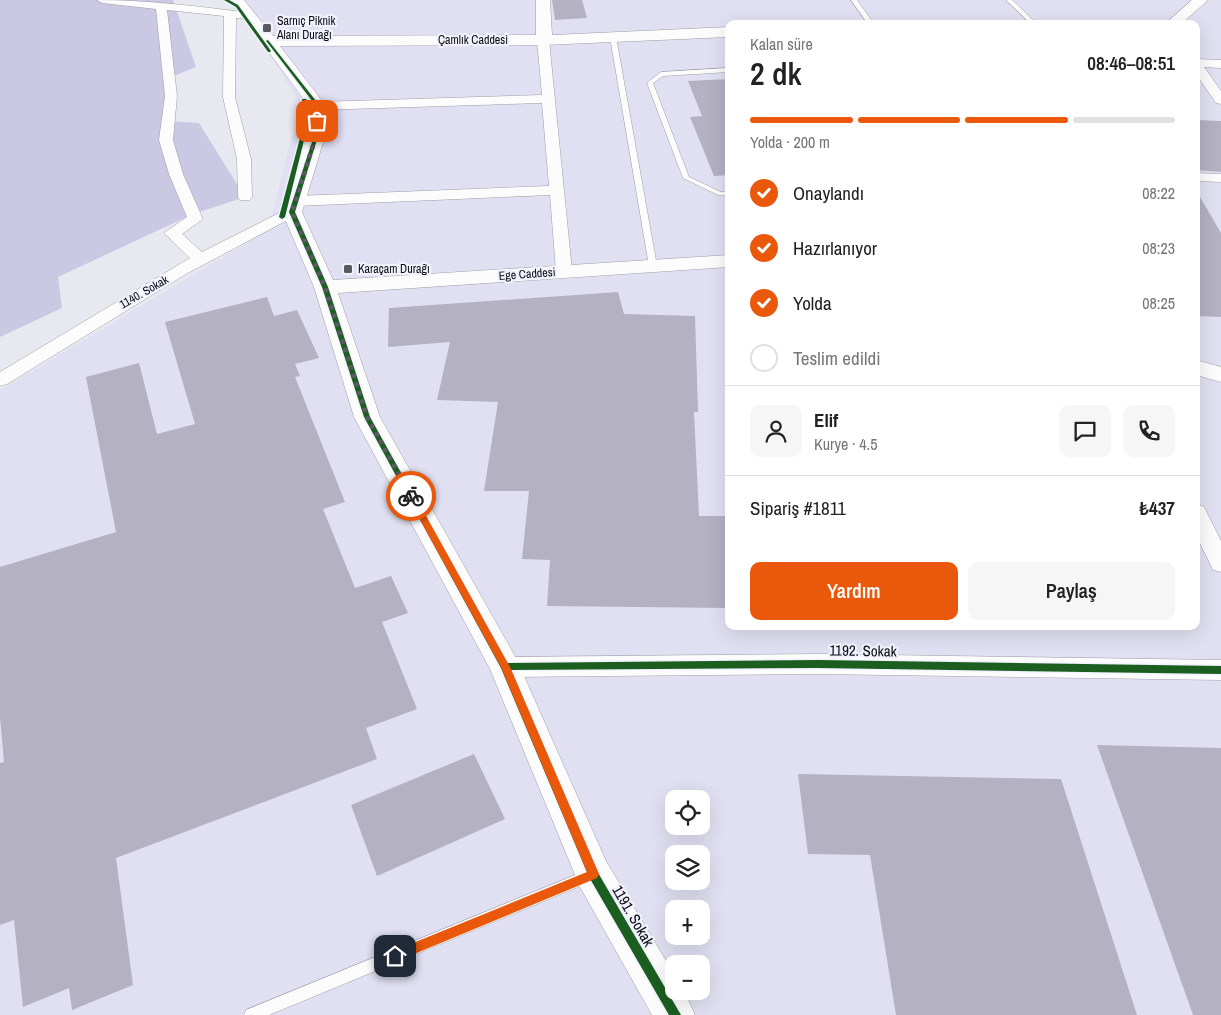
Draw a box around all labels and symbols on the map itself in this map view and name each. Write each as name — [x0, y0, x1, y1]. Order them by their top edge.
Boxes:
place label: Sarnıç Piknik Alanı Durağı — [276, 13, 336, 43]
marker: Sarnıç Piknik Alanı Durağı — [261, 22, 273, 34]
street label: Çamlık Caddesi — [438, 32, 508, 48]
pin — [296, 100, 338, 142]
place label: Karaçam Durağı — [358, 261, 430, 277]
marker: Karaçam Durağı — [342, 263, 354, 275]
street label: Ege Caddesi — [498, 264, 556, 284]
street label: 1140. Sokak — [117, 272, 171, 312]
courier — [386, 471, 436, 521]
street label: 1192. Sokak — [829, 639, 898, 662]
street label: 1191. Sokak — [607, 881, 660, 951]
pin — [374, 935, 416, 977]

